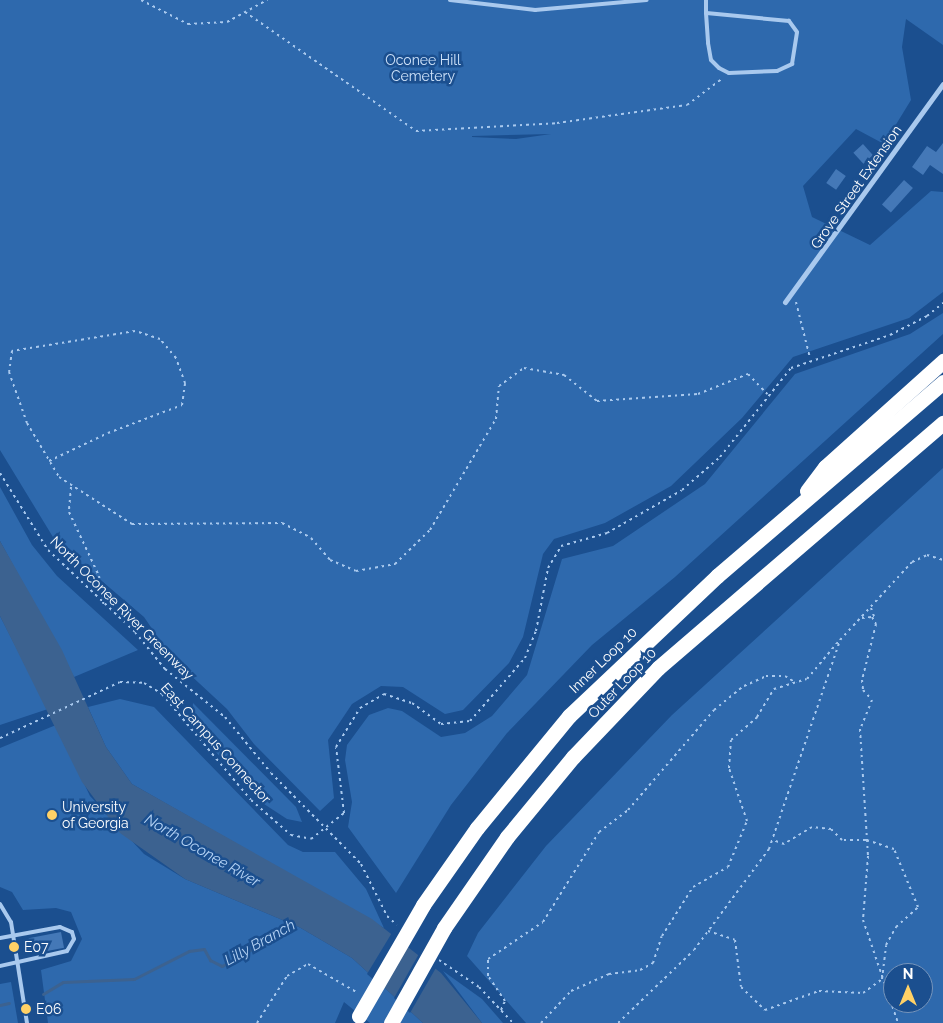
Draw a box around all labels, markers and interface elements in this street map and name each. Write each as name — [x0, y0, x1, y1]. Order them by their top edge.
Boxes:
park label: Oconee Hill Cemetery — [385, 52, 461, 84]
street label: Grove Street Extension — [807, 122, 905, 252]
street label: North Oconee River Greenway — [47, 533, 197, 683]
street label: Inner Loop 10 — [566, 623, 640, 697]
street label: Outer Loop 10 — [584, 644, 660, 722]
street label: East Campus Connector — [157, 679, 275, 807]
place label: University of Georgia — [62, 799, 129, 832]
marker: University of Georgia — [46, 809, 58, 821]
water label: North Oconee River — [141, 811, 263, 891]
water label: Lilly Branch — [221, 916, 299, 970]
place label: E07 — [24, 939, 48, 955]
marker: E07 — [8, 941, 20, 953]
north arrow — [883, 963, 933, 1013]
text: N — [903, 966, 913, 982]
place label: E06 — [36, 1001, 62, 1017]
marker: E06 — [20, 1003, 32, 1015]

